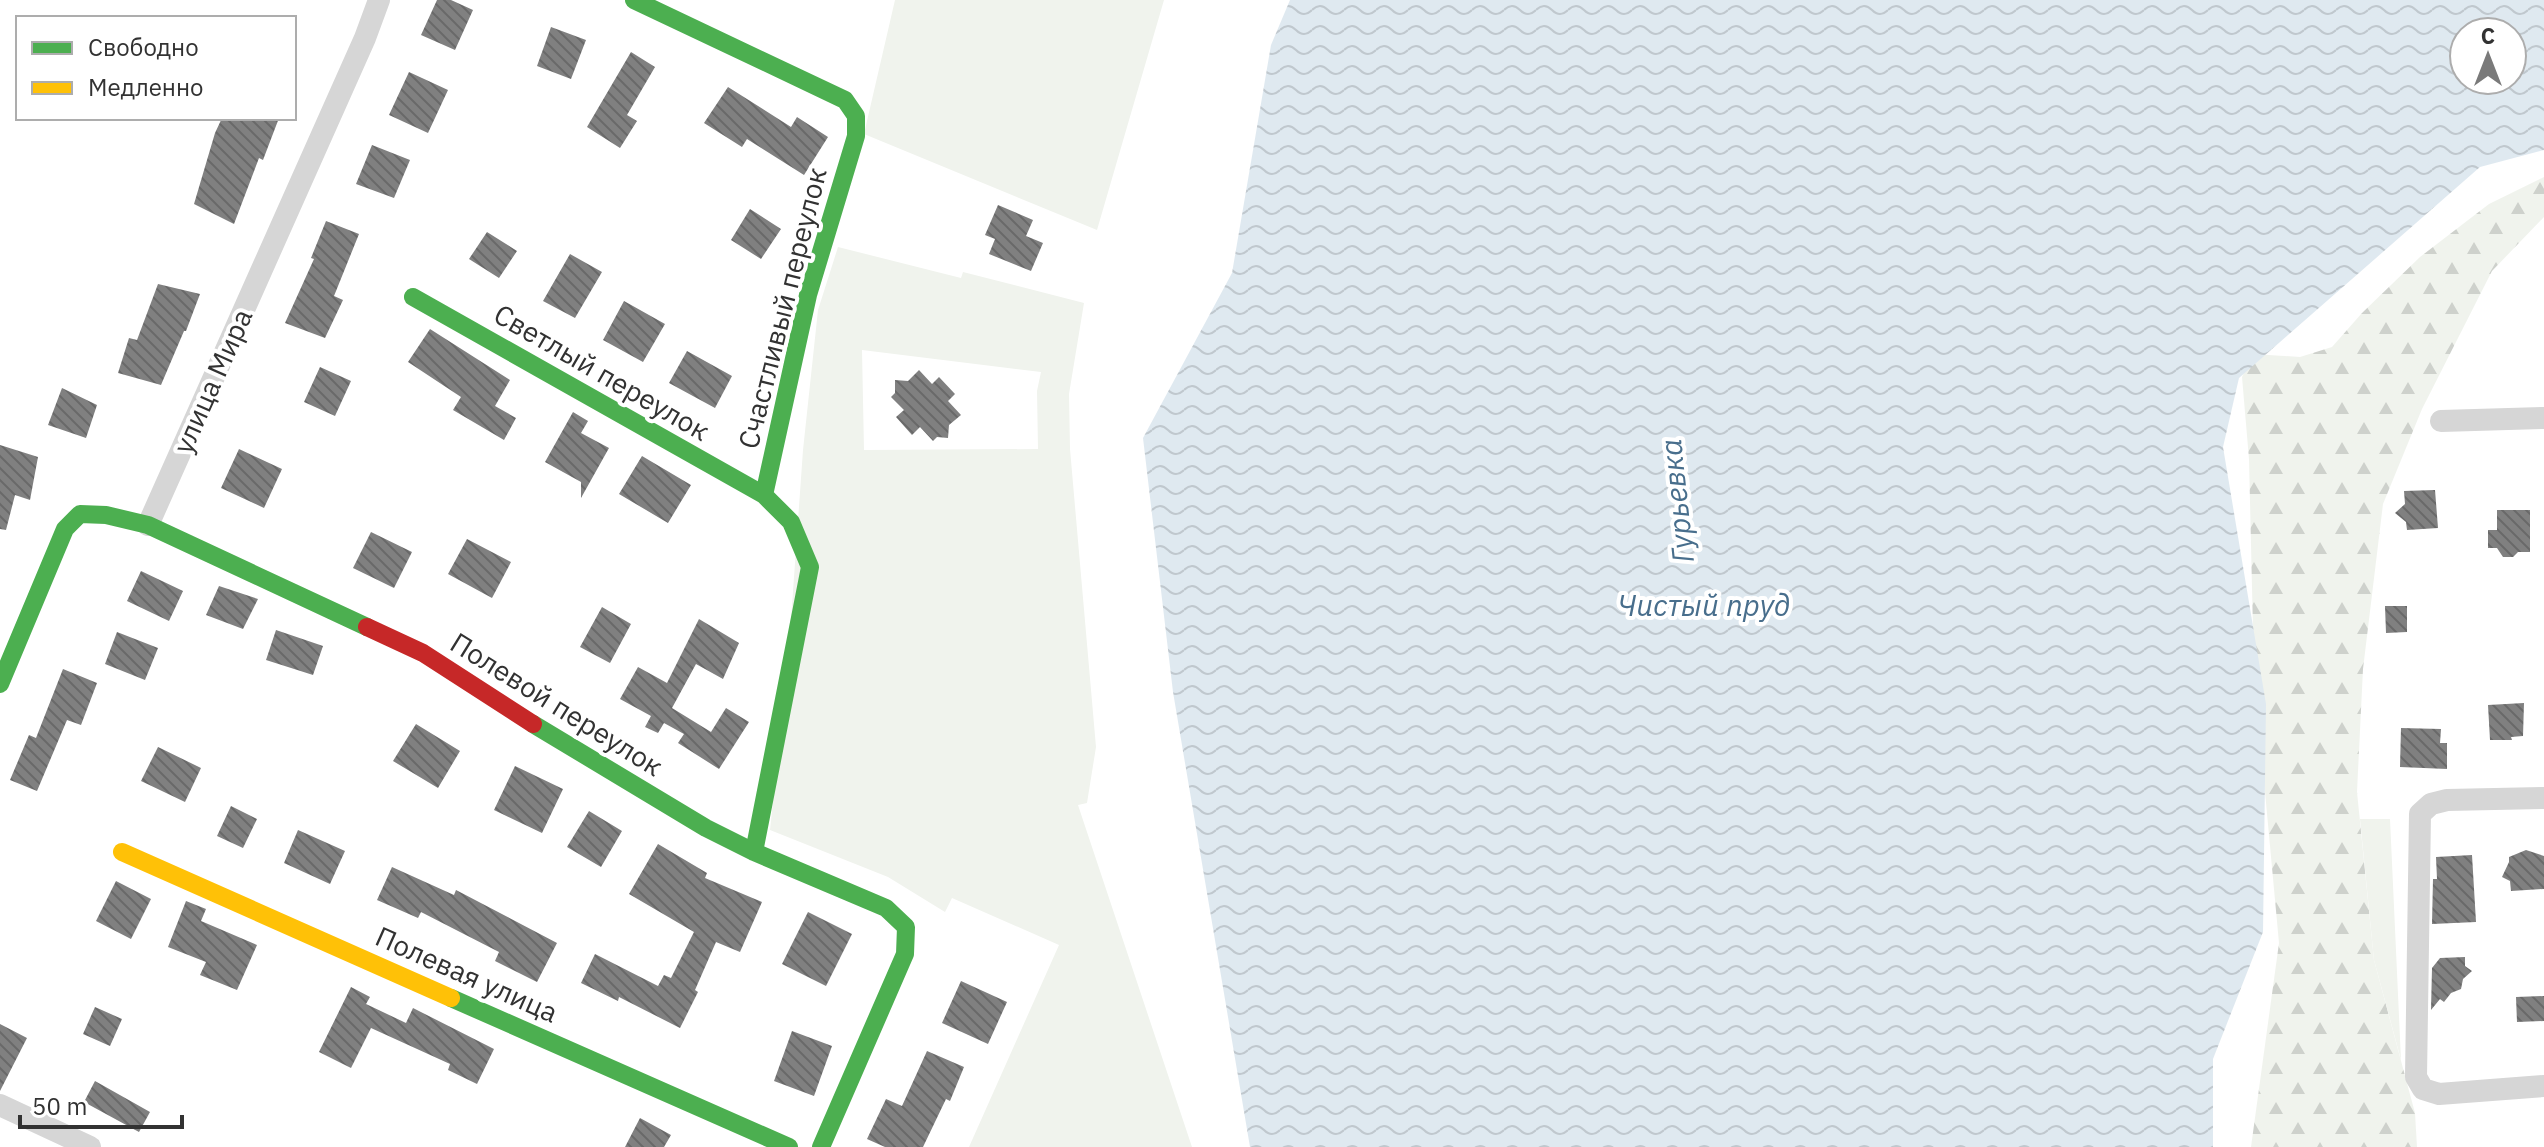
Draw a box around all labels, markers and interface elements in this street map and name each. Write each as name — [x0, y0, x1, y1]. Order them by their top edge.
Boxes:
legend — [16, 16, 296, 120]
north arrow — [2448, 16, 2528, 96]
text: С — [2481, 21, 2495, 50]
text: Свободно — [88, 31, 199, 63]
text: Медленно — [88, 71, 204, 103]
street label: Счастливый переулок — [729, 164, 835, 452]
street label: Светлый переулок — [488, 295, 716, 449]
street label: улица Мира — [164, 303, 260, 459]
water label: Гурьевка — [1650, 437, 1702, 565]
water label: Чистый пруд — [1618, 585, 1790, 624]
street label: Полевой переулок — [444, 624, 670, 784]
street label: Полевая улица — [370, 917, 564, 1031]
scale bar — [20, 1079, 182, 1129]
text: 50 m — [32, 1090, 87, 1122]

